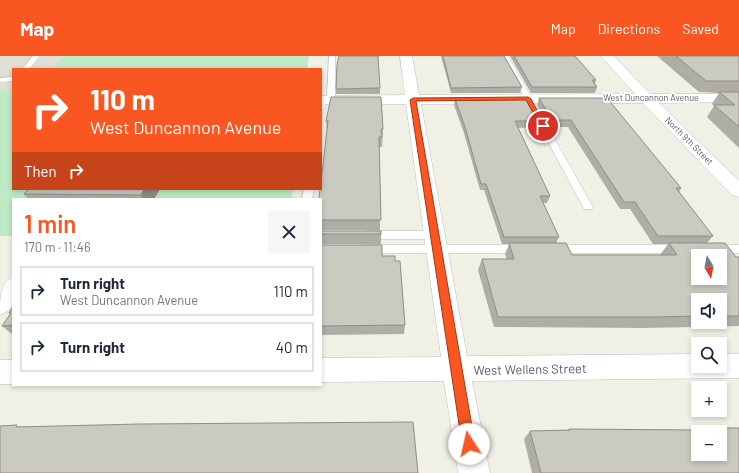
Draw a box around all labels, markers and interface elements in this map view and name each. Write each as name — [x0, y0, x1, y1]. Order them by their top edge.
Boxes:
text: Map — [20, 17, 54, 40]
text: Map — [551, 20, 576, 37]
text: Directions — [598, 20, 660, 37]
text: Saved — [682, 20, 719, 37]
text: 110 m — [90, 82, 155, 116]
icon: right — [24, 84, 76, 136]
street label: West Duncannon Avenue — [603, 92, 699, 103]
pin — [526, 109, 560, 143]
street label: North 9th Street — [663, 114, 716, 167]
icon: arrive — [532, 115, 554, 137]
text: West Duncannon Avenue — [90, 116, 281, 138]
icon: right — [65, 160, 87, 182]
text: Then — [24, 162, 57, 180]
text: 1 min — [24, 209, 76, 238]
button: close — [268, 211, 310, 253]
text: 170 m · 11:46 — [24, 239, 91, 255]
north arrow — [691, 249, 727, 285]
map controls — [691, 249, 727, 461]
text: Turn right — [60, 274, 125, 292]
icon: right — [26, 280, 48, 302]
text: 110 m — [274, 282, 308, 300]
text: West Duncannon Avenue — [60, 292, 198, 308]
button: sound — [691, 293, 727, 329]
icon: right — [26, 336, 48, 358]
button: search — [691, 337, 727, 373]
text: Turn right — [60, 338, 125, 356]
text: 40 m — [276, 338, 308, 356]
street label: West Wellens Street — [473, 360, 587, 378]
button: + — [691, 381, 727, 417]
position arrow — [448, 423, 490, 465]
button: − — [691, 425, 727, 461]

